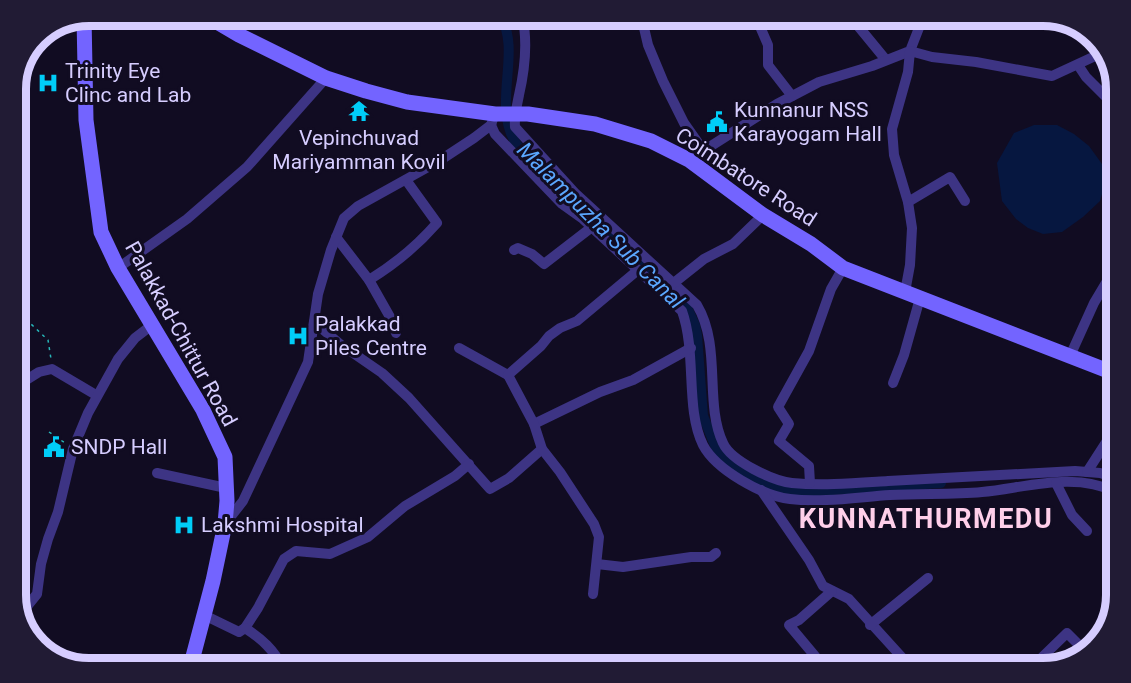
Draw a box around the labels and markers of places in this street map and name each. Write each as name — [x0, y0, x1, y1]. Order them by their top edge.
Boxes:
place label: Trinity Eye Clinc and Lab — [65, 59, 191, 107]
hospital icon: Trinity Eye Clinc and Lab — [36, 71, 60, 95]
place label: Kunnanur NSS Karayogam Hall — [734, 98, 882, 146]
temple icon: Vepinchuvad Mariyamman Kovil — [347, 99, 371, 123]
public building icon: Kunnanur NSS Karayogam Hall — [705, 110, 729, 134]
place label: Vepinchuvad Mariyamman Kovil — [272, 126, 446, 174]
place label: Palakkad Piles Centre — [315, 312, 427, 360]
hospital icon: Palakkad Piles Centre — [286, 324, 310, 348]
public building icon: SNDP Hall — [42, 435, 66, 459]
place label: SNDP Hall — [71, 435, 167, 459]
hospital icon: Lakshmi Hospital — [172, 513, 196, 537]
place label: Lakshmi Hospital — [201, 513, 364, 537]

